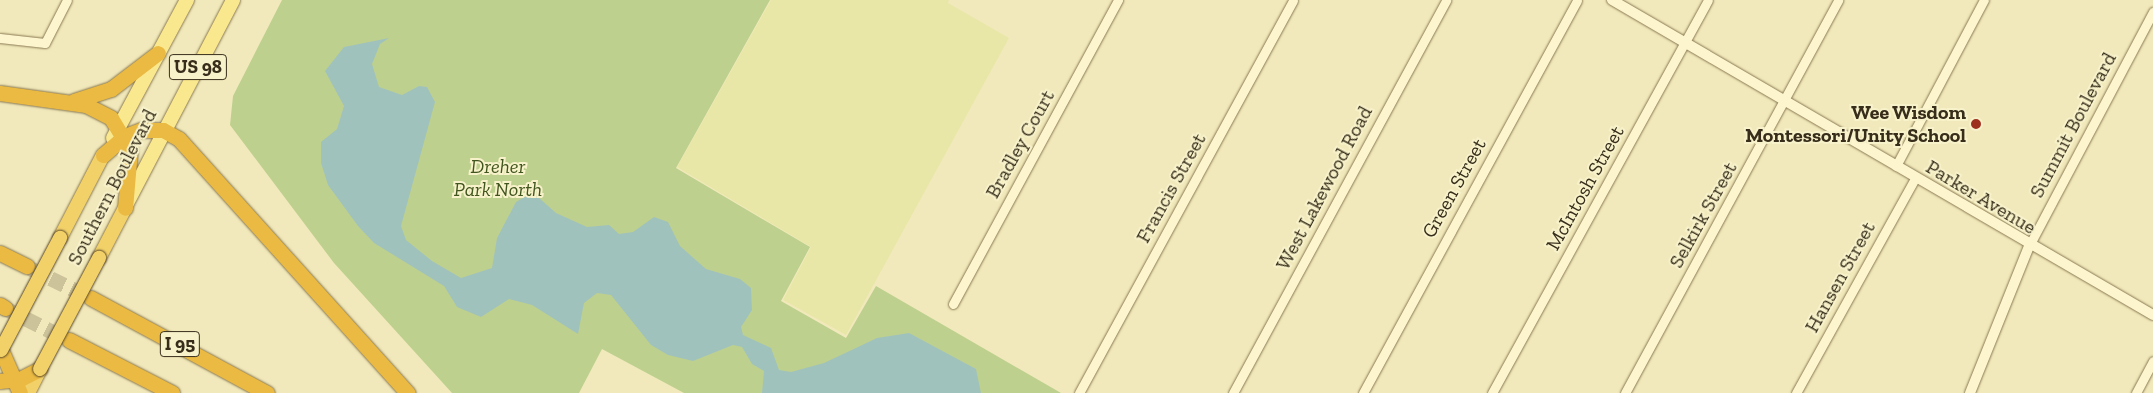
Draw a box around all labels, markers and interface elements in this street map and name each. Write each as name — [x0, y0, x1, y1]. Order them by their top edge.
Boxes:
street label: Summit Boulevard — [2025, 48, 2121, 202]
road number: US 98 — [168, 51, 228, 84]
street label: Bradley Court — [980, 86, 1060, 202]
place label: Wee Wisdom Montessori/Unity School — [1745, 100, 1966, 147]
street label: West Lakewood Road — [1271, 102, 1377, 274]
street label: Southern Boulevard — [62, 105, 162, 269]
marker: Wee Wisdom Montessori/Unity School — [1970, 118, 1982, 130]
street label: McIntosh Street — [1541, 121, 1629, 255]
street label: Francis Street — [1131, 129, 1211, 247]
street label: Green Street — [1417, 134, 1491, 242]
park label: Dreher Park North — [454, 155, 542, 202]
street label: Parker Avenue — [1921, 155, 2041, 239]
street label: Selkirk Street — [1664, 158, 1742, 272]
street label: Hansen Street — [1800, 217, 1880, 337]
road number: I 95 — [159, 328, 201, 360]

